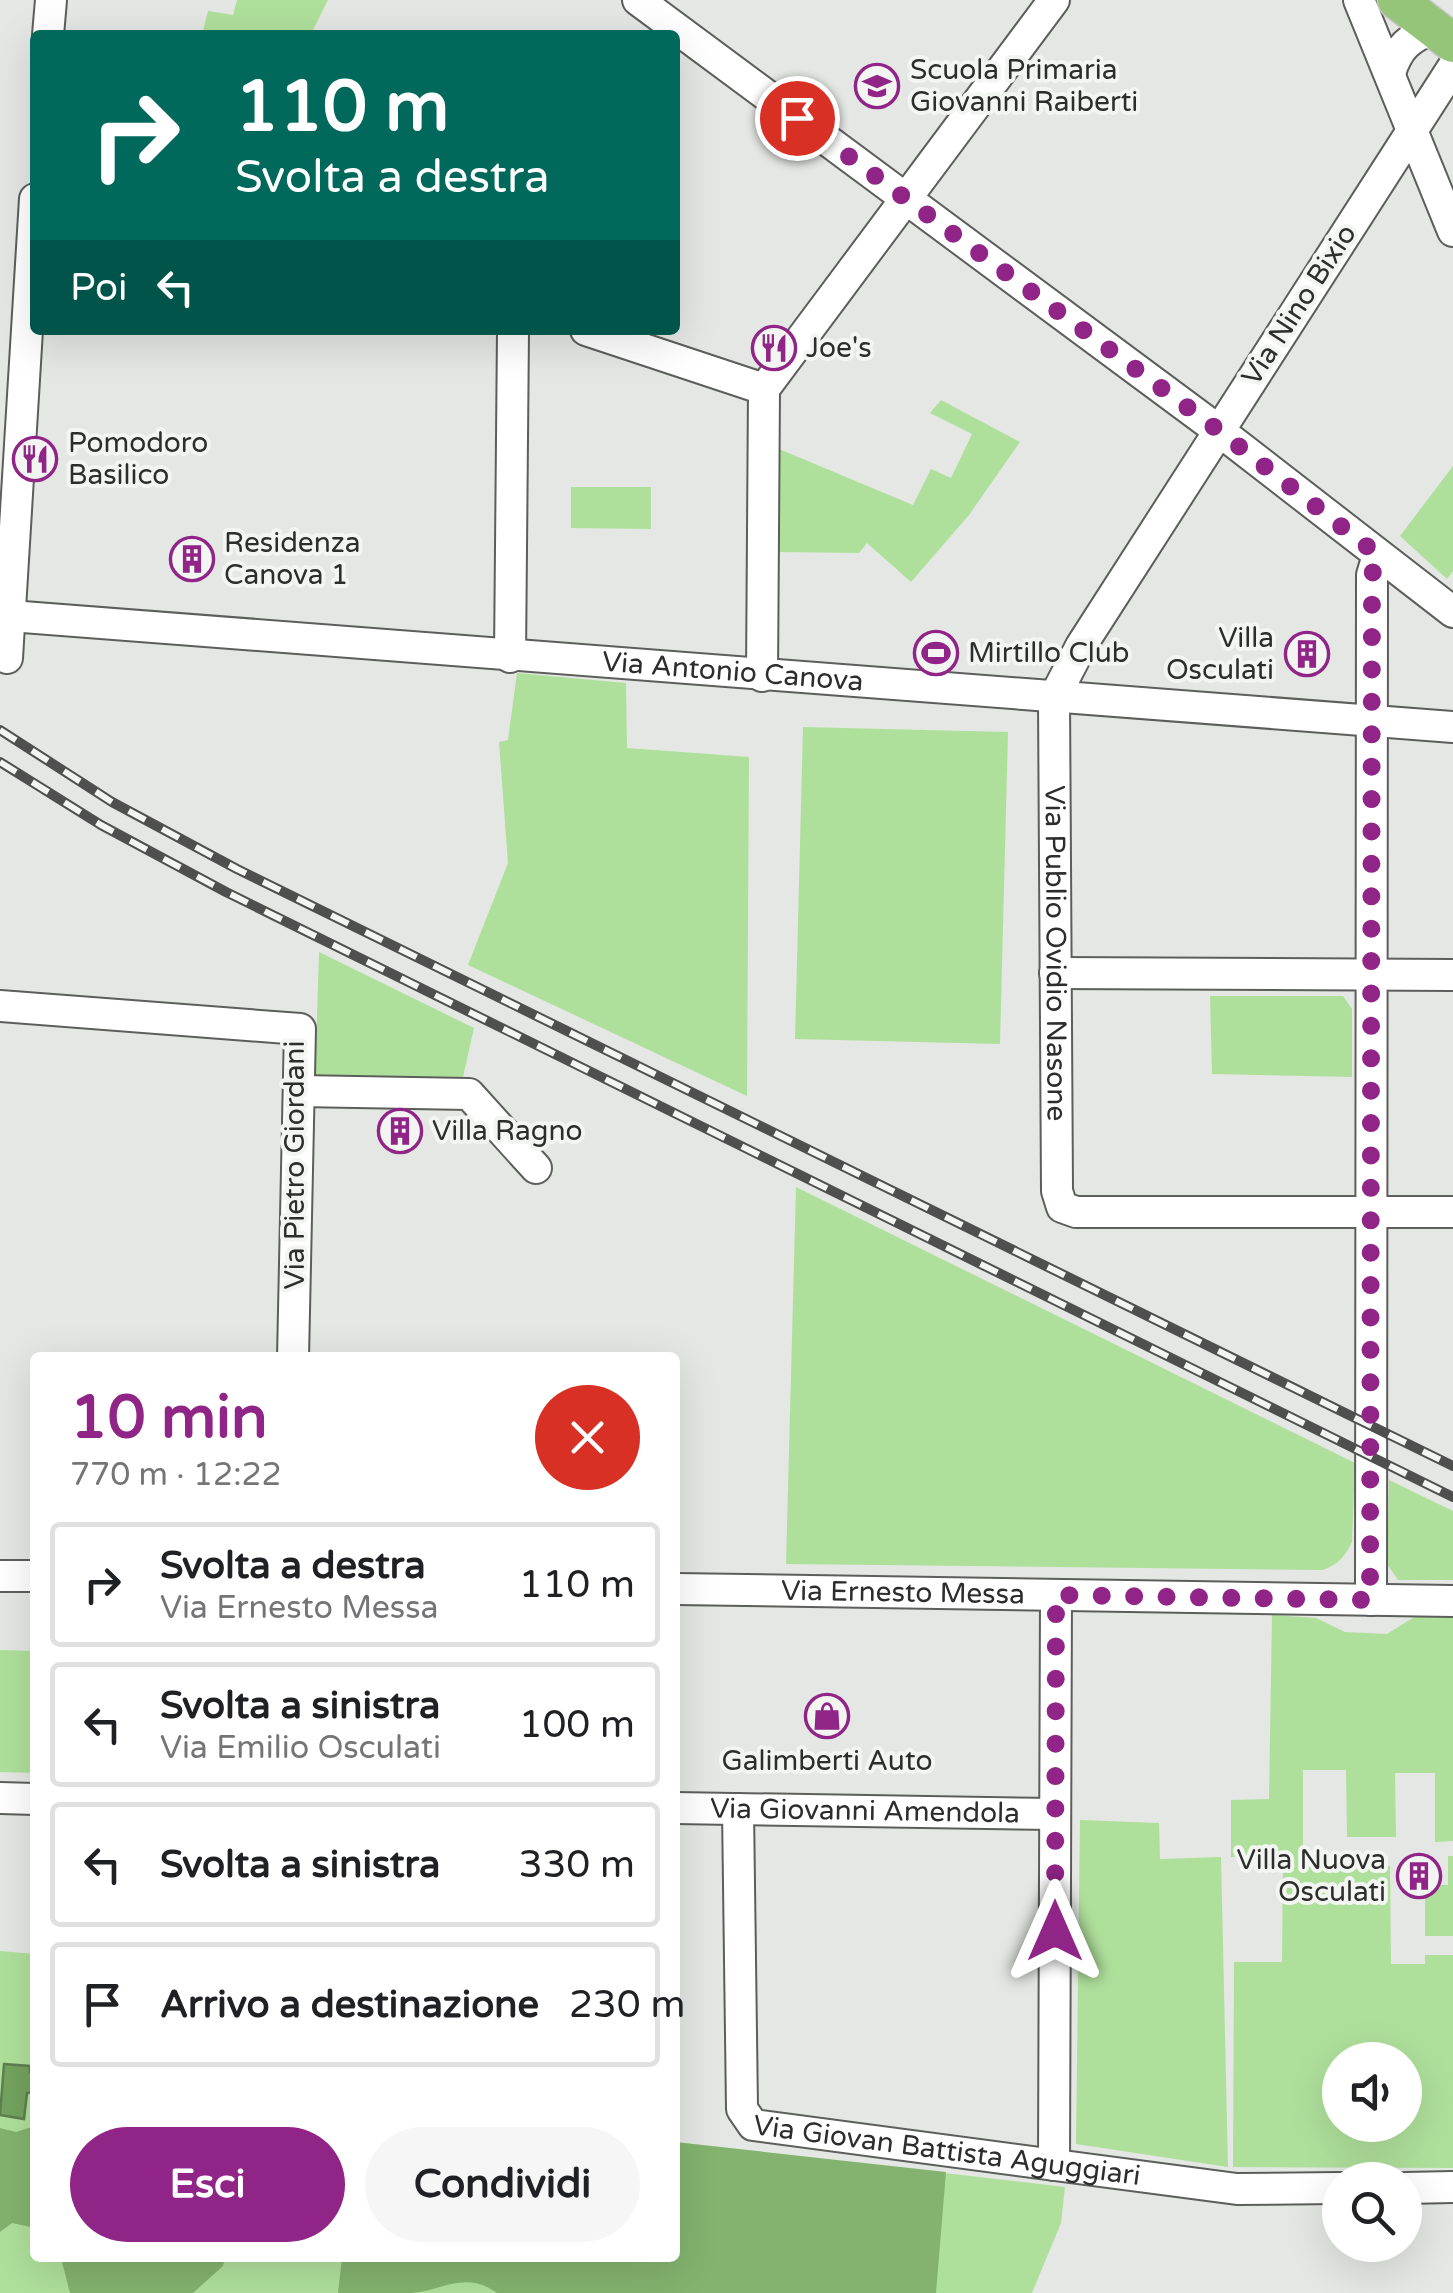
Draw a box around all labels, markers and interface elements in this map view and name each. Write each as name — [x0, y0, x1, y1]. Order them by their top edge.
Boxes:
place label: Scuola Primaria Giovanni Raiberti — [910, 53, 1138, 119]
school or university icon: Scuola Primaria Giovanni Raiberti — [854, 63, 900, 109]
text: 110 m — [235, 66, 449, 150]
icon: right — [70, 70, 200, 200]
pin — [755, 76, 840, 161]
icon: arrive — [770, 91, 825, 146]
text: Svolta a destra — [235, 151, 550, 205]
street label: Via Nino Bixio — [1234, 218, 1364, 392]
icon: left — [148, 260, 203, 315]
text: Poi — [70, 265, 128, 311]
restaurant icon: Joe's — [751, 325, 797, 371]
place label: Joe's — [806, 331, 872, 365]
place label: Pomodoro Basilico — [68, 426, 208, 492]
restaurant icon: Pomodoro Basilico — [12, 436, 58, 482]
place label: Residenza Canova 1 — [224, 526, 360, 592]
building icon: Residenza Canova 1 — [169, 536, 215, 582]
place label: Villa Osculati — [1166, 621, 1274, 687]
sports icon: Mirtillo Club — [913, 630, 959, 676]
building icon: Villa Osculati — [1284, 631, 1330, 677]
place label: Mirtillo Club — [968, 636, 1130, 670]
street label: Via Antonio Canova — [601, 645, 865, 699]
street label: Via Publio Ovidio Nasone — [1038, 785, 1074, 1121]
street label: Via Pietro Giordani — [278, 1041, 312, 1289]
building icon: Villa Ragno — [377, 1108, 423, 1154]
place label: Villa Ragno — [432, 1114, 583, 1148]
text: 10 min — [70, 1382, 268, 1454]
button: close — [535, 1385, 640, 1490]
text: 770 m · 12:22 — [70, 1456, 282, 1494]
text: Svolta a destra — [160, 1543, 426, 1589]
icon: right — [75, 1557, 130, 1612]
text: 110 m — [519, 1562, 635, 1608]
street label: Via Ernesto Messa — [781, 1574, 1025, 1611]
text: Via Ernesto Messa — [160, 1589, 439, 1627]
text: Svolta a sinistra — [160, 1683, 440, 1729]
shop icon: Galimberti Auto — [804, 1693, 850, 1739]
icon: left — [75, 1697, 130, 1752]
text: 100 m — [519, 1702, 635, 1748]
text: Via Emilio Osculati — [160, 1729, 441, 1767]
place label: Galimberti Auto — [722, 1744, 932, 1778]
street label: Via Giovanni Amendola — [710, 1792, 1020, 1830]
icon: left — [75, 1837, 130, 1892]
text: Svolta a sinistra — [160, 1842, 440, 1888]
text: 330 m — [519, 1842, 635, 1888]
place label: Villa Nuova Osculati — [1237, 1843, 1386, 1909]
building icon: Villa Nuova Osculati — [1396, 1853, 1442, 1899]
position arrow — [1003, 1879, 1107, 1983]
icon: arrive — [75, 1977, 130, 2032]
text: Arrivo a destinazione — [160, 1982, 539, 2028]
text: 230 m — [569, 1982, 685, 2028]
map controls — [1322, 2042, 1422, 2262]
button: sound — [1322, 2042, 1422, 2142]
street label: Via Giovan Battista Aguggiari — [751, 2108, 1143, 2193]
button: Esci — [70, 2127, 345, 2242]
button: Condividi — [365, 2127, 640, 2242]
button: search — [1322, 2162, 1422, 2262]

